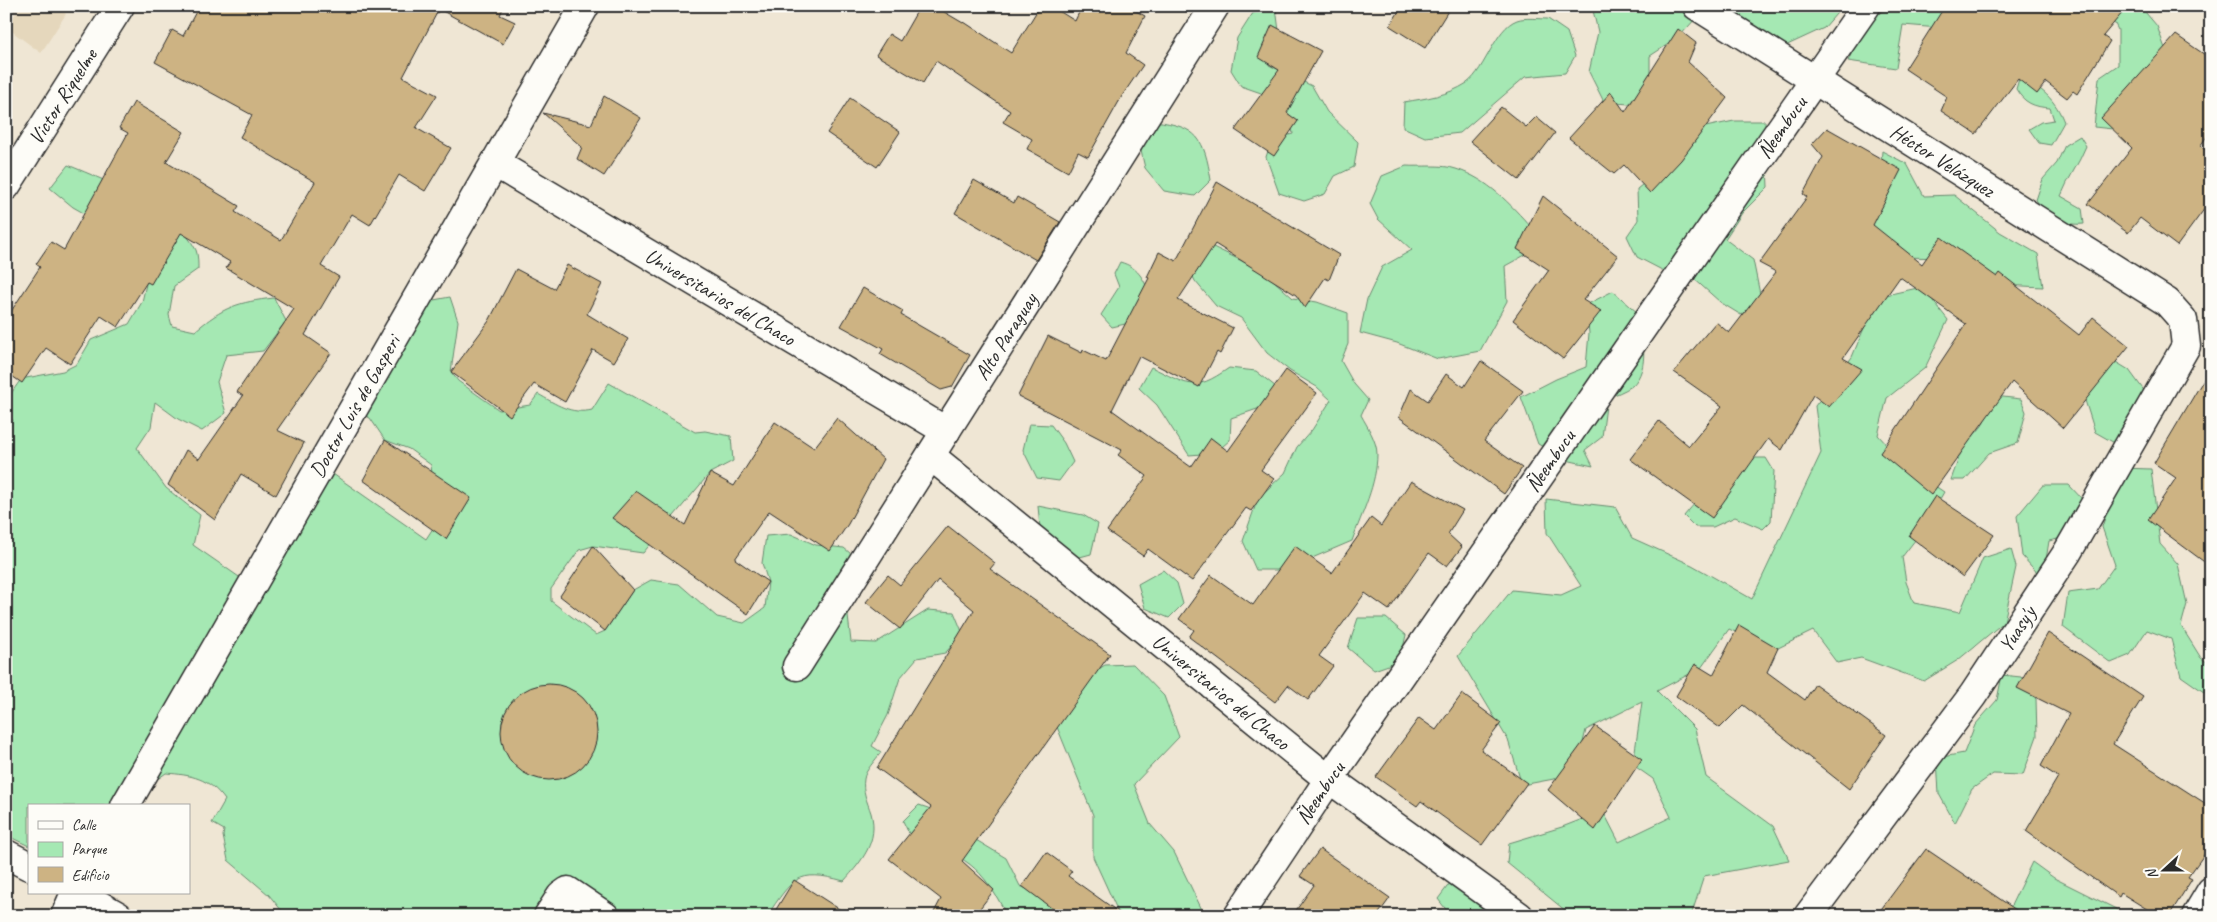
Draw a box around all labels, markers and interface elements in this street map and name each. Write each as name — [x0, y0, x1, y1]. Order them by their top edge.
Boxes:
street label: Victor Riquelme — [23, 43, 103, 149]
street label: Ñeembucu — [1751, 90, 1813, 163]
street label: Héctor Velázquez — [1885, 118, 2000, 204]
street label: Universitarios del Chaco — [641, 242, 801, 352]
street label: Alto Paraguay — [969, 287, 1044, 385]
street label: Doctor Luis de Gasperi — [304, 328, 407, 482]
street label: Ñeembucu — [1519, 424, 1581, 497]
street label: Yuasy'y — [1993, 600, 2042, 657]
street label: Universitarios del Chaco — [1147, 628, 1296, 757]
street label: Ñeembucu — [1290, 755, 1351, 829]
legend — [28, 804, 190, 894]
text: Calle — [72, 816, 97, 835]
text: Parque — [72, 840, 108, 859]
north arrow — [2140, 844, 2190, 894]
text: N — [2142, 865, 2162, 882]
text: Edificio — [72, 866, 110, 885]

